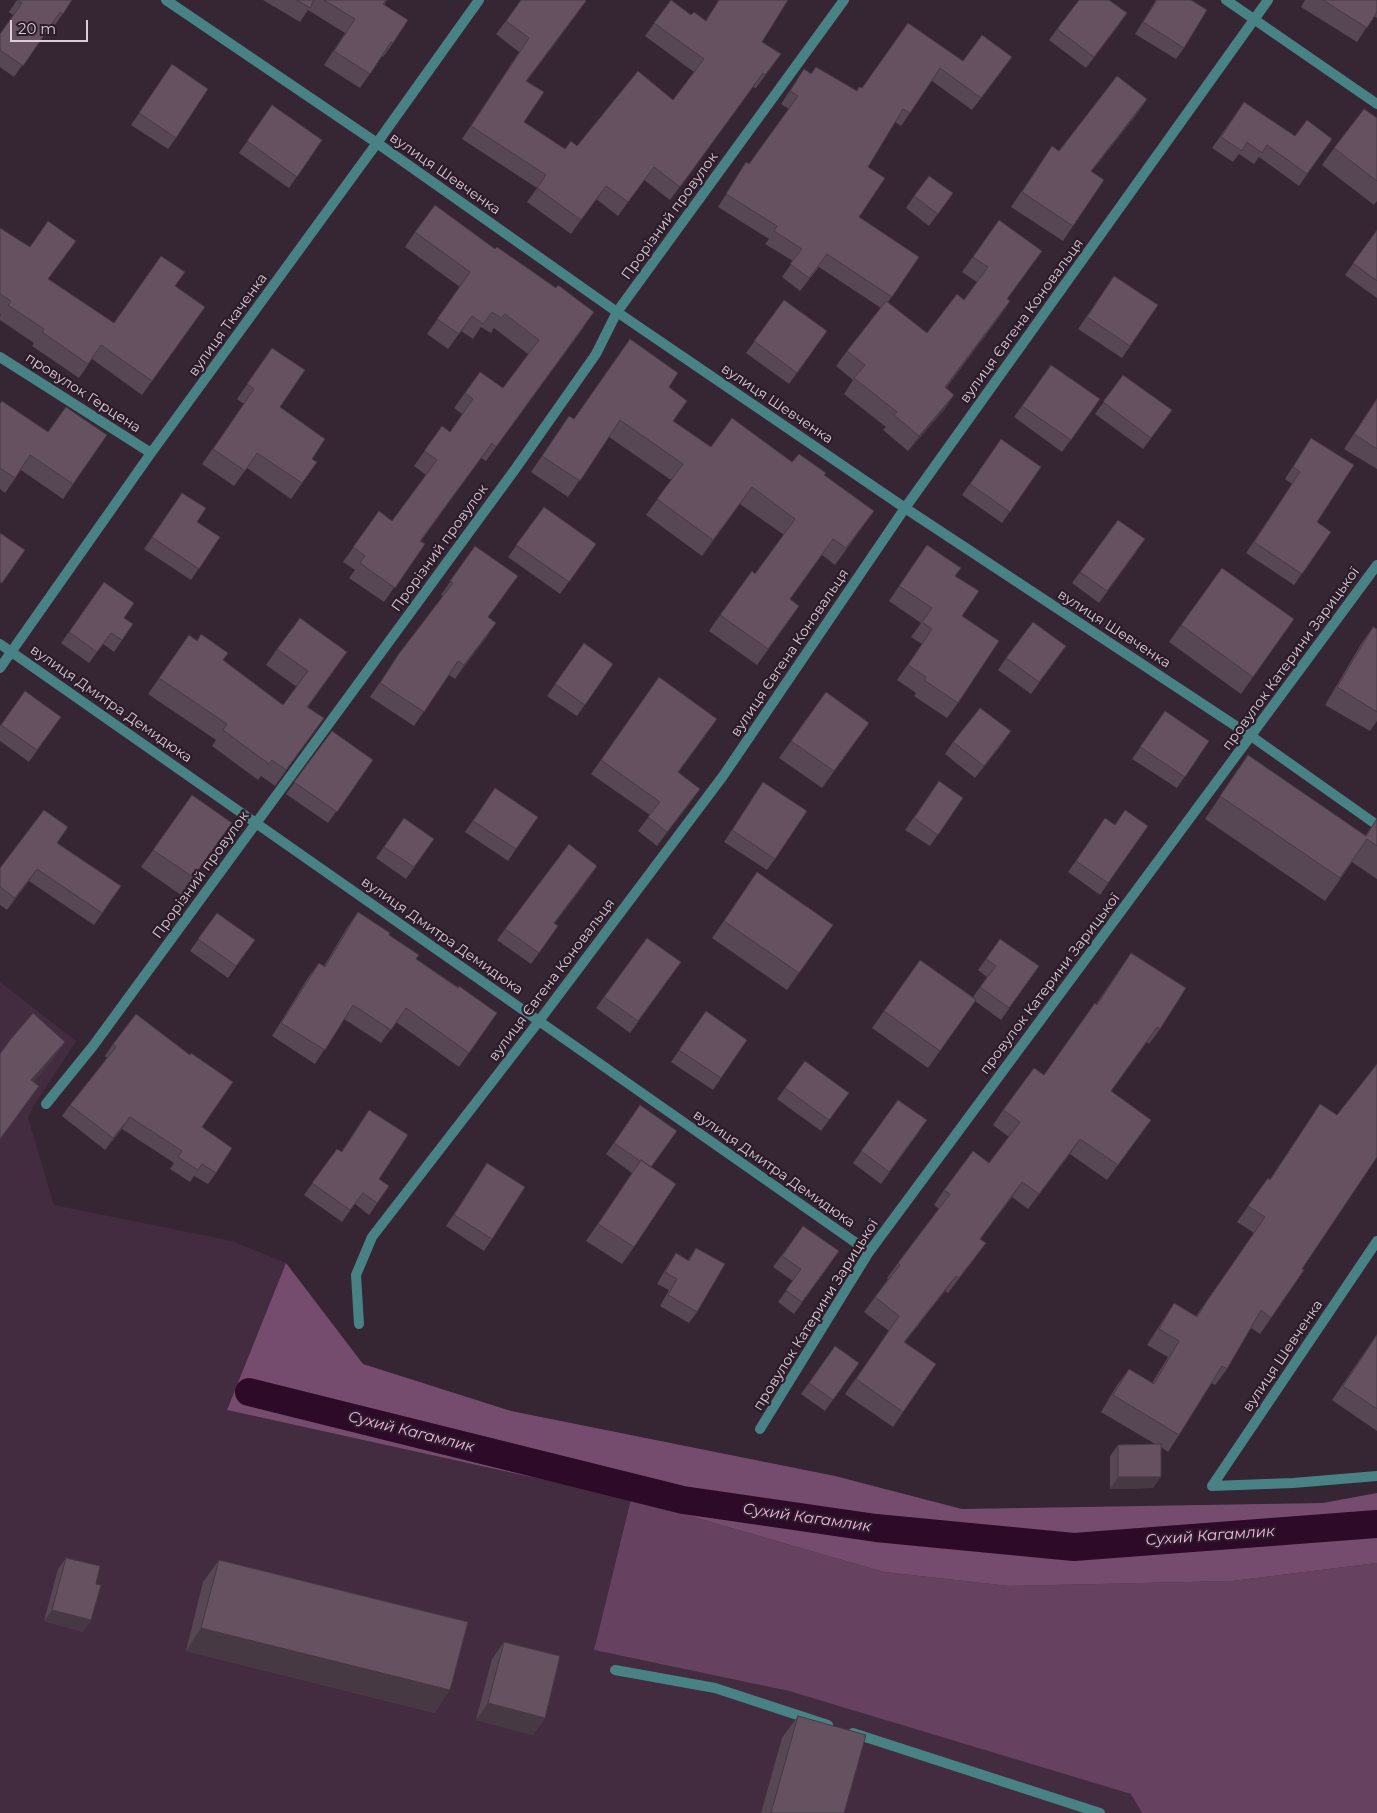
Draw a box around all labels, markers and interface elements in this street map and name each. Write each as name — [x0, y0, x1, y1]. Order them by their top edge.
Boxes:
scale bar — [12, 10, 90, 42]
text: 20 m — [18, 19, 56, 38]
street label: вулиця Шевченка — [386, 129, 504, 219]
street label: Прорізний провулок — [618, 149, 722, 283]
street label: вулиця Євгена Коновальця — [957, 236, 1087, 406]
street label: вулиця Ткаченка — [185, 270, 271, 380]
street label: провулок Герцена — [22, 349, 144, 437]
street label: вулиця Шевченка — [718, 360, 836, 448]
street label: Прорізний провулок — [388, 481, 492, 615]
street label: провулок Катерини Зарицької — [1219, 564, 1363, 754]
street label: вулиця Євгена Коновальця — [727, 566, 853, 740]
street label: вулиця Шевченка — [1054, 586, 1174, 672]
street label: вулиця Дмитра Демидюка — [27, 642, 195, 766]
street label: Прорізний провулок — [149, 808, 253, 942]
street label: вулиця Дмитра Демидюка — [358, 874, 526, 998]
street label: провулок Катерини Зарицької — [976, 890, 1124, 1078]
street label: вулиця Євгена Коновальця — [485, 895, 619, 1065]
street label: вулиця Дмитра Демидюка — [690, 1107, 858, 1231]
street label: провулок Катерини Зарицької — [750, 1216, 882, 1414]
street label: вулиця Шевченка — [1239, 1297, 1327, 1415]
water label: Сухий Кагамлик — [346, 1408, 476, 1456]
water label: Сухий Кагамлик — [742, 1500, 872, 1536]
water label: Сухий Кагамлик — [1145, 1523, 1275, 1549]

